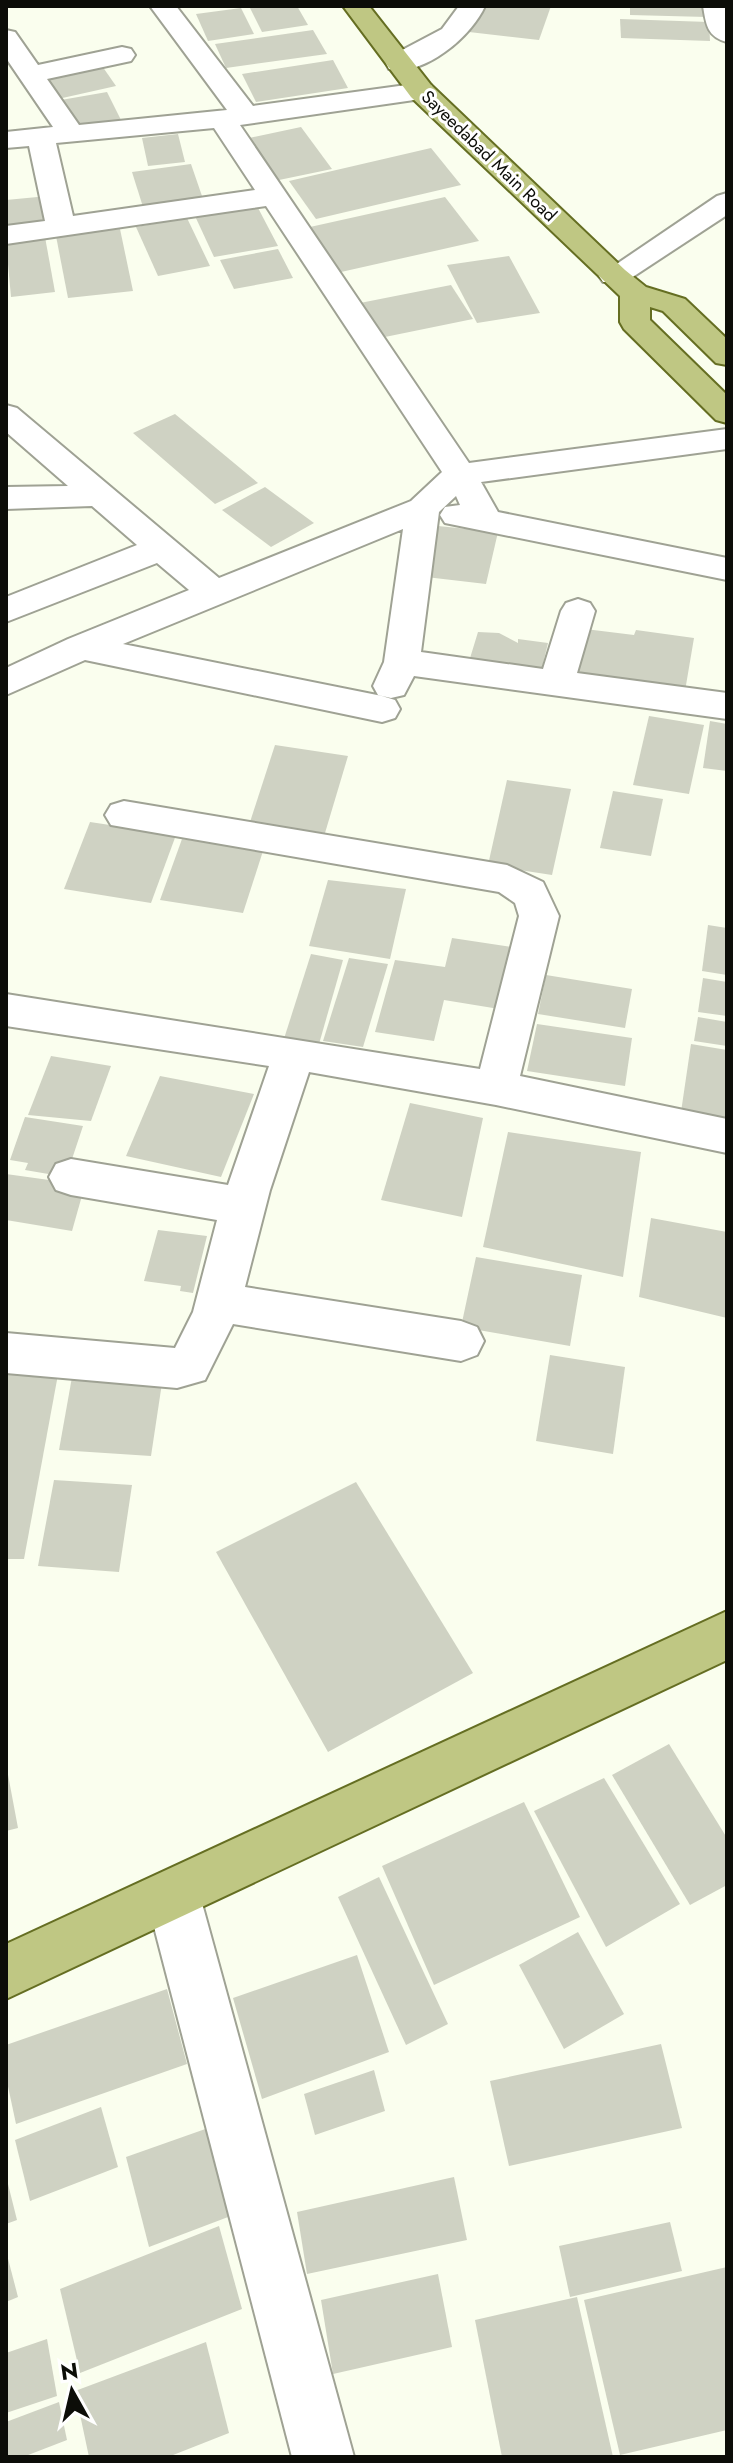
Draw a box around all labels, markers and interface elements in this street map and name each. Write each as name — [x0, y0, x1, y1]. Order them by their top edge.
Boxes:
street label: Sayeedabad Main Road — [415, 84, 563, 228]
north arrow — [32, 2351, 112, 2431]
text: N — [58, 2354, 80, 2388]

